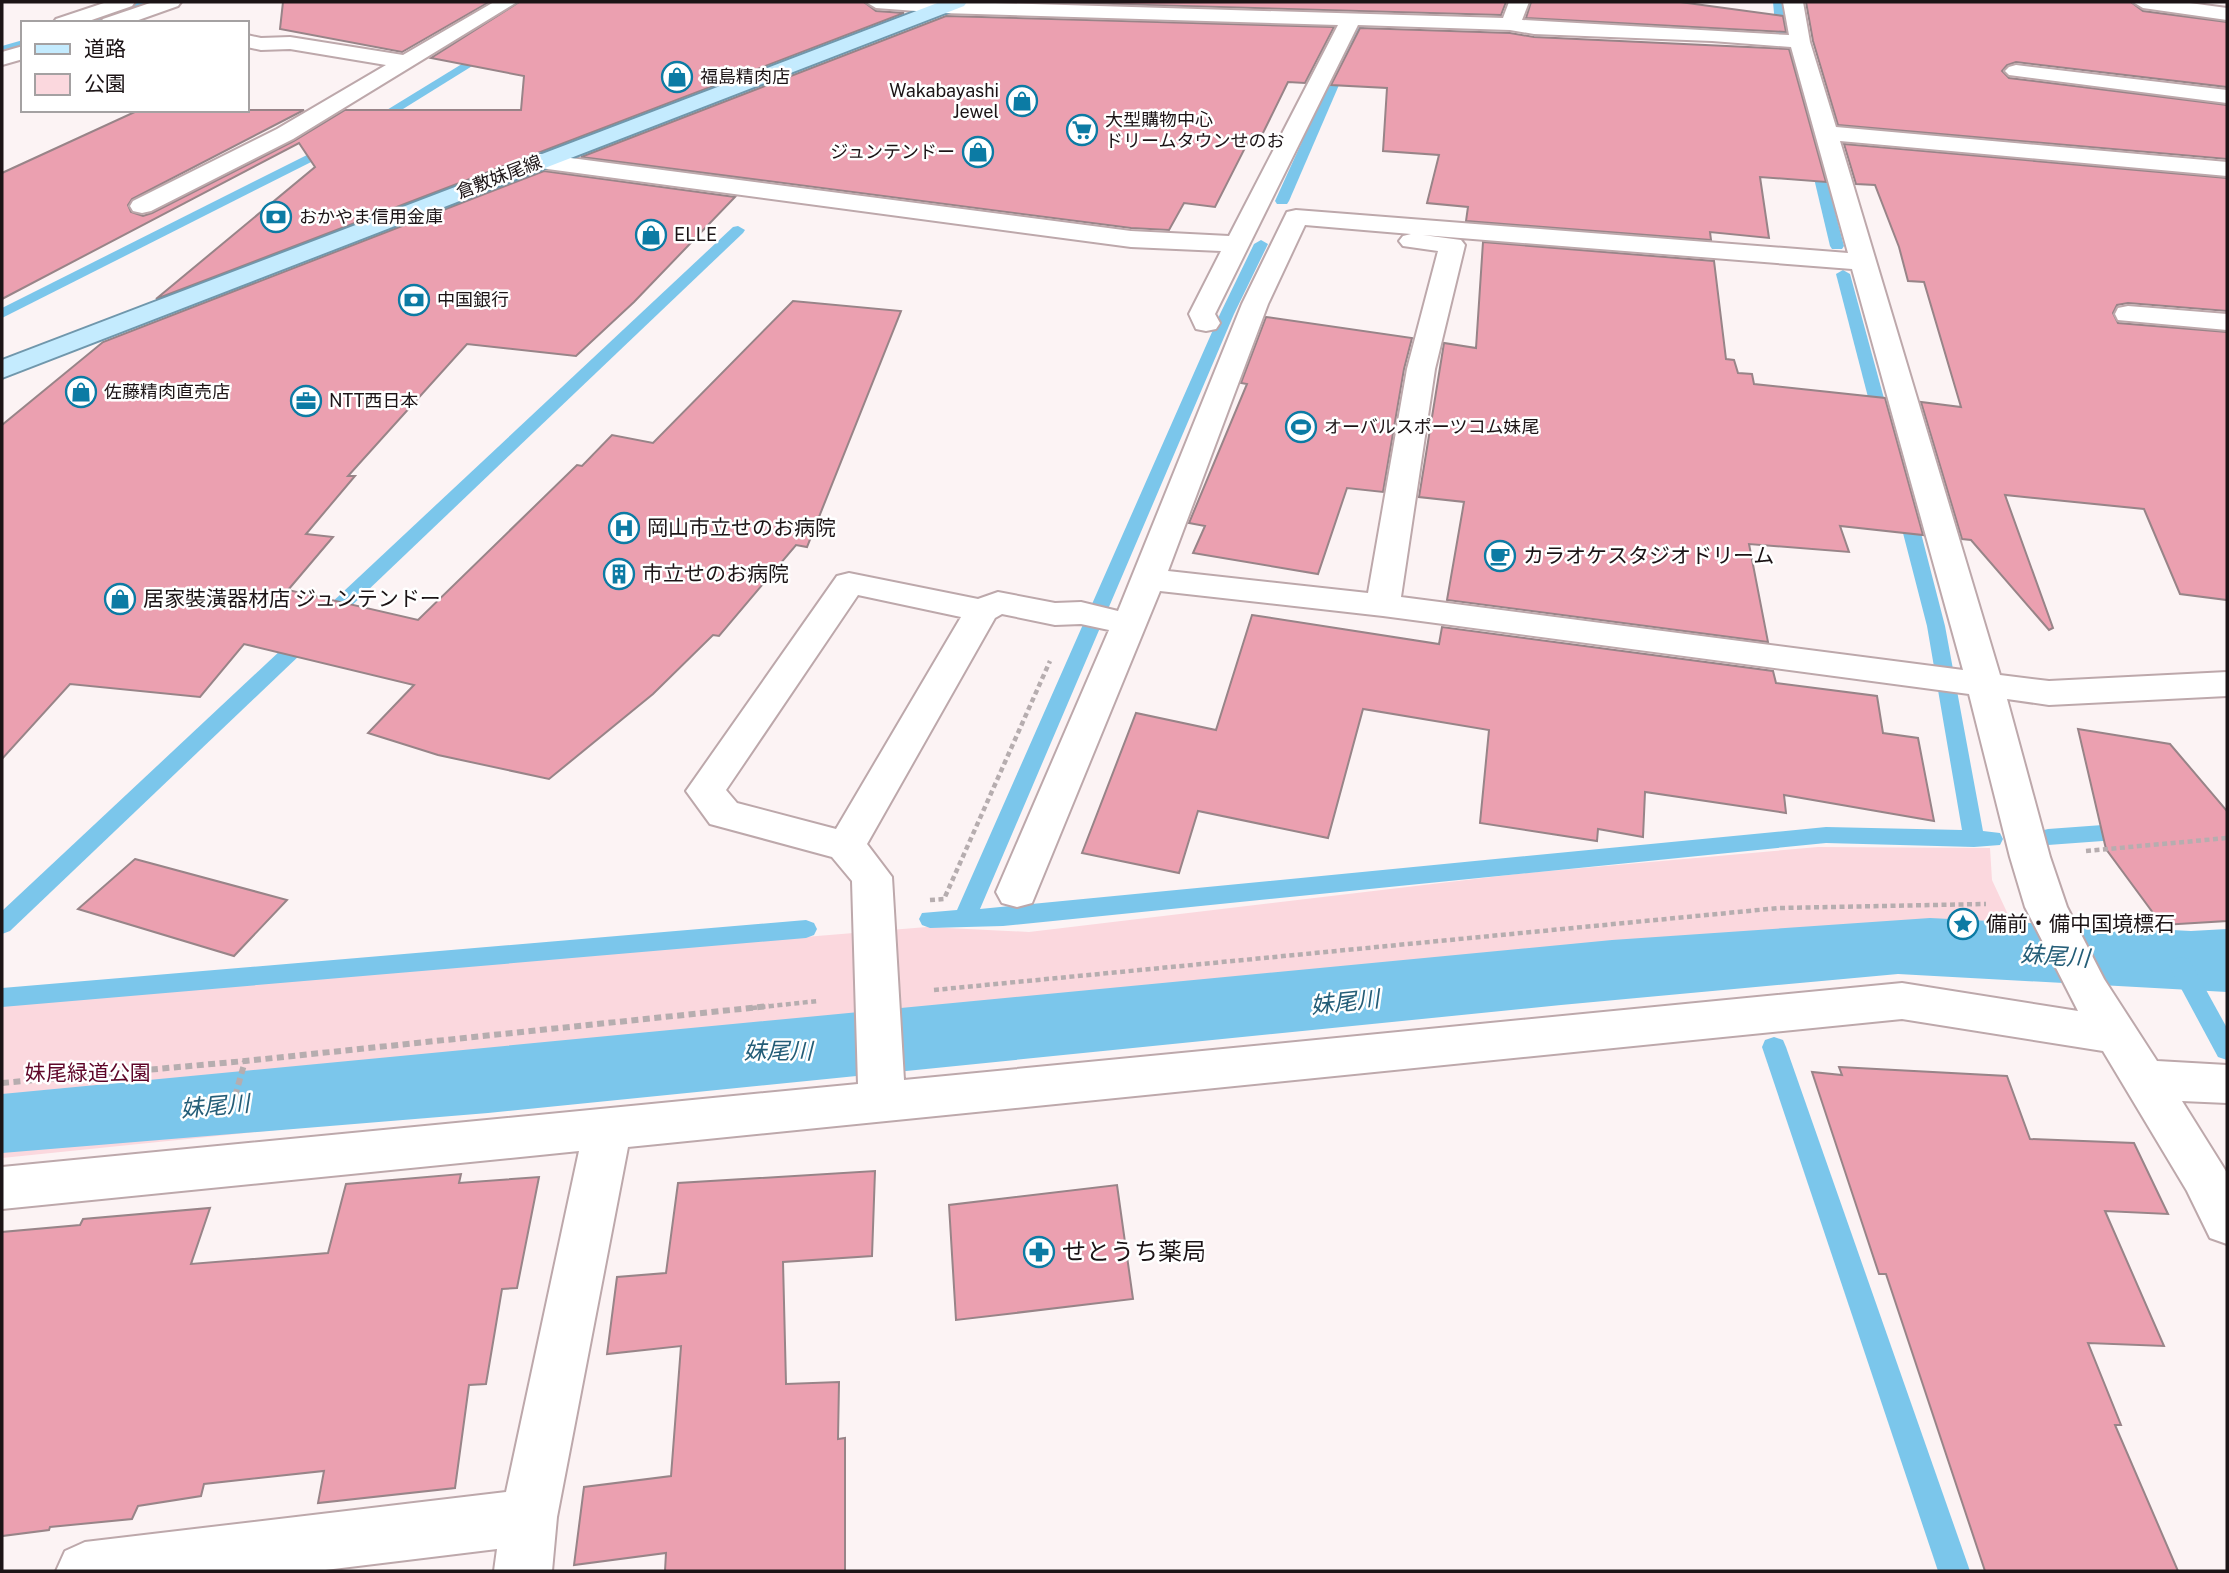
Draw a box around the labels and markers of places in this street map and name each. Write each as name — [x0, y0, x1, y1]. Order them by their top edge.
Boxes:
shop icon: 福島精肉店 — [660, 60, 694, 94]
place label: 福島精肉店 — [700, 66, 790, 87]
place label: Wakabayashi Jewel — [889, 80, 999, 122]
shop icon: Wakabayashi Jewel — [1005, 84, 1039, 118]
place label: 大型購物中心 ドリームタウンせのお — [1105, 109, 1284, 151]
supermarket icon: 大型購物中心 ドリームタウンせのお — [1065, 113, 1099, 147]
shop icon: ジュンテンドー — [961, 135, 995, 169]
place label: ジュンテンドー — [830, 141, 955, 162]
bank icon: おかやま信用金庫 — [259, 200, 293, 234]
place label: おかやま信用金庫 — [299, 206, 443, 227]
shop icon: ELLE — [634, 218, 668, 252]
place label: ELLE — [674, 224, 717, 245]
bank icon: 中国銀行 — [397, 283, 431, 317]
place label: 中国銀行 — [437, 289, 509, 310]
shop icon: 佐藤精肉直売店 — [64, 375, 98, 409]
place label: 佐藤精肉直売店 — [104, 381, 230, 402]
office icon: NTT西日本 — [289, 384, 323, 418]
place label: NTT西日本 — [329, 390, 418, 411]
sports icon: オーバルスポーツコム妹尾 — [1284, 410, 1318, 444]
place label: オーバルスポーツコム妹尾 — [1324, 416, 1539, 437]
hospital icon: 岡山市立せのお病院 — [607, 511, 641, 545]
place label: 岡山市立せのお病院 — [647, 515, 836, 540]
cafe icon: カラオケスタジオドリーム — [1483, 539, 1517, 573]
place label: カラオケスタジオドリーム — [1523, 543, 1774, 568]
building icon: 市立せのお病院 — [602, 557, 636, 591]
place label: 市立せのお病院 — [642, 561, 789, 586]
shop icon: 居家裝潢器材店 ジュンテンドー — [103, 582, 137, 616]
place label: 居家裝潢器材店 ジュンテンドー — [143, 586, 441, 611]
place icon: 備前・備中国境標石 — [1946, 907, 1980, 941]
place label: 備前・備中国境標石 — [1986, 911, 2175, 936]
pharmacy icon: せとうち薬局 — [1022, 1235, 1056, 1269]
place label: せとうち薬局 — [1062, 1237, 1206, 1265]

